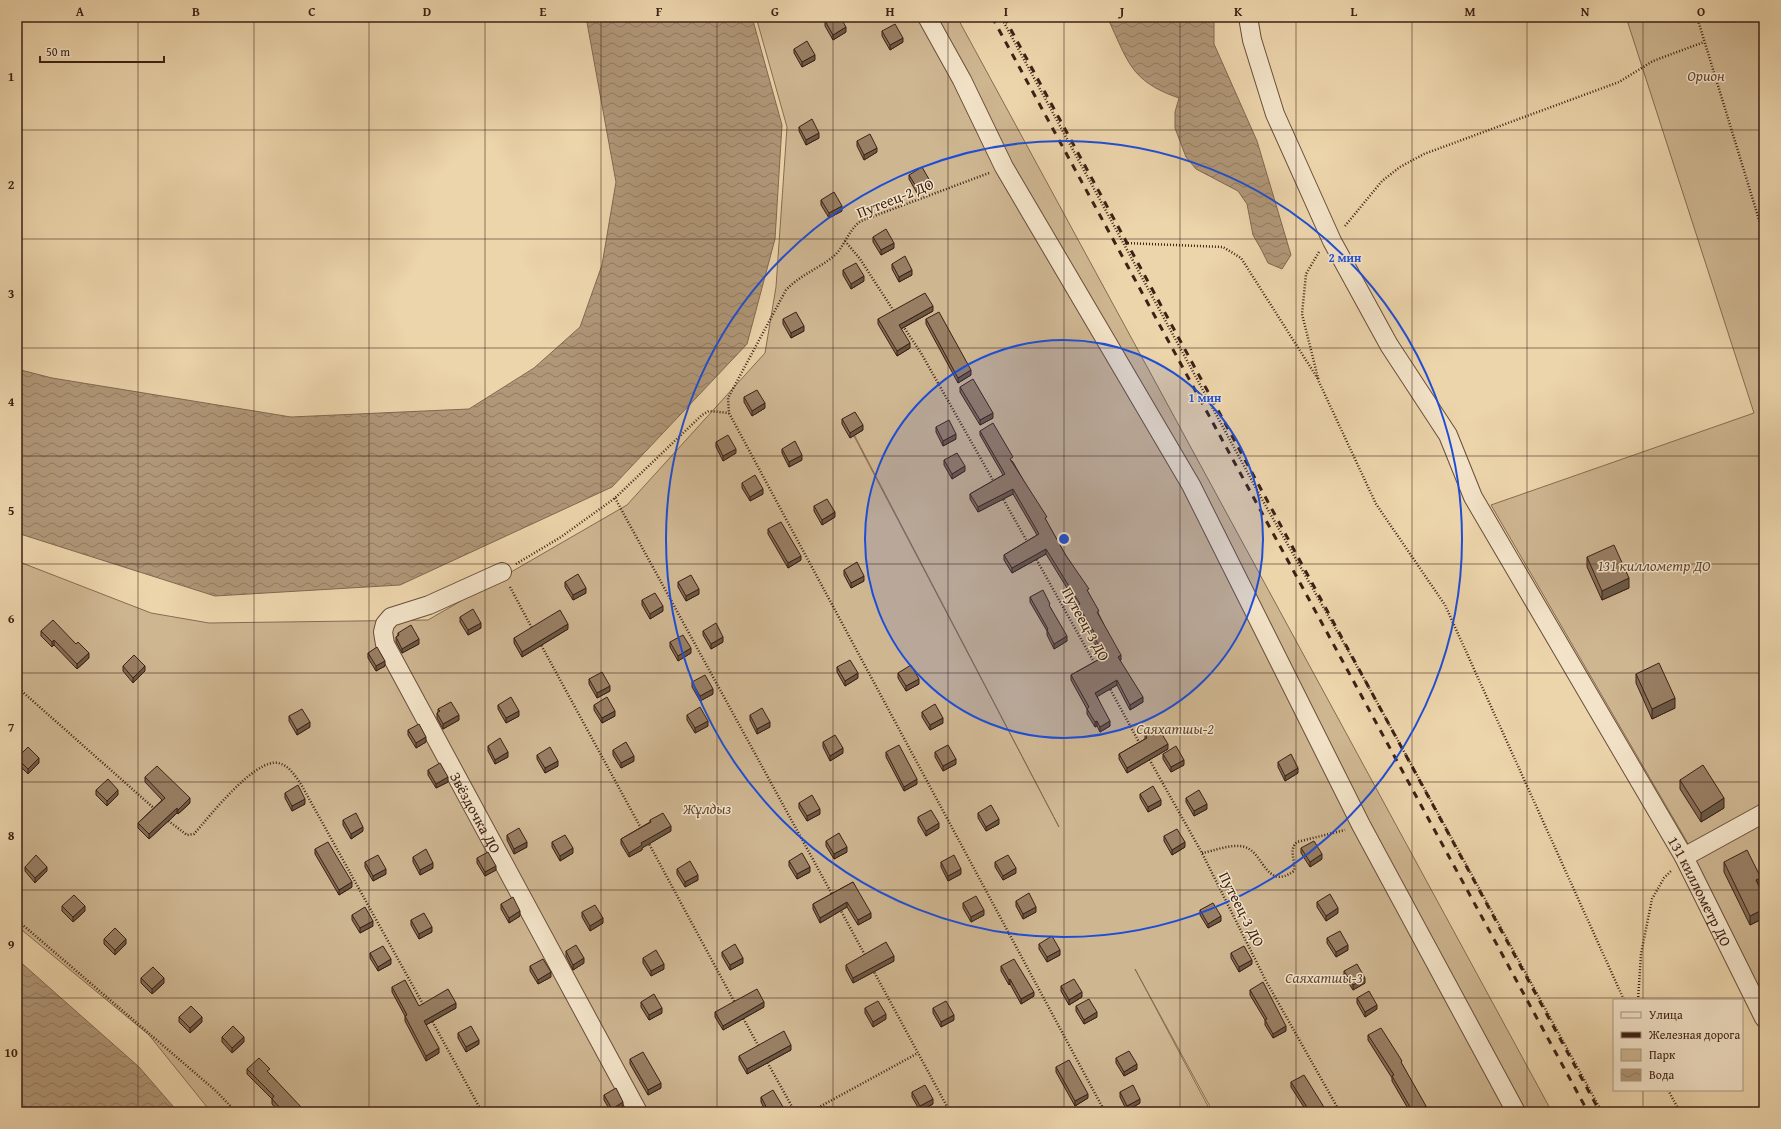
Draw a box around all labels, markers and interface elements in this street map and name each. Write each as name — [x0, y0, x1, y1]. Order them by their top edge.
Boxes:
text: A — [76, 2, 85, 21]
text: B — [192, 2, 200, 21]
text: C — [308, 2, 316, 21]
text: D — [423, 2, 431, 21]
text: E — [540, 2, 547, 21]
text: F — [656, 2, 663, 21]
text: G — [771, 2, 779, 21]
text: H — [885, 2, 895, 21]
text: I — [1004, 2, 1008, 21]
text: J — [1118, 2, 1125, 21]
text: K — [1234, 2, 1243, 21]
text: L — [1351, 2, 1358, 21]
text: M — [1464, 2, 1476, 21]
text: N — [1581, 2, 1590, 21]
text: O — [1697, 2, 1705, 21]
scale bar — [40, 38, 164, 64]
text: 50 m — [46, 43, 70, 60]
park label: Орион — [1687, 65, 1725, 86]
text: 1 — [8, 67, 14, 86]
street label: Путеец-2 ДО — [853, 173, 937, 223]
text: 2 — [8, 175, 15, 194]
text: 2 мин — [1329, 249, 1362, 266]
text: 3 — [8, 284, 14, 303]
text: 1 мин — [1189, 389, 1222, 406]
text: 4 — [8, 392, 15, 411]
text: 5 — [8, 501, 15, 520]
centre of rings — [1057, 532, 1071, 546]
park label: 131 киллометр ДО — [1598, 555, 1711, 576]
street label: Путеец-3 ДО — [1057, 583, 1115, 665]
text: 6 — [8, 609, 15, 628]
text: 7 — [8, 718, 15, 737]
park label: Саяхатшы-2 — [1136, 718, 1214, 739]
street label: Звёздочка ДО — [445, 768, 507, 857]
park label: Жұлдыз — [682, 798, 731, 819]
text: 8 — [8, 826, 15, 845]
street label: 131 киллометр ДО — [1663, 832, 1737, 950]
street label: Путеец-3 ДО — [1214, 868, 1270, 950]
text: 9 — [8, 935, 15, 954]
park label: Саяхатшы-3 — [1285, 967, 1363, 988]
legend — [1613, 999, 1743, 1091]
text: Улица — [1649, 1006, 1683, 1023]
text: Железная дорога — [1648, 1026, 1740, 1043]
text: 10 — [4, 1043, 18, 1062]
text: Парк — [1649, 1046, 1676, 1063]
text: Вода — [1649, 1066, 1674, 1083]

